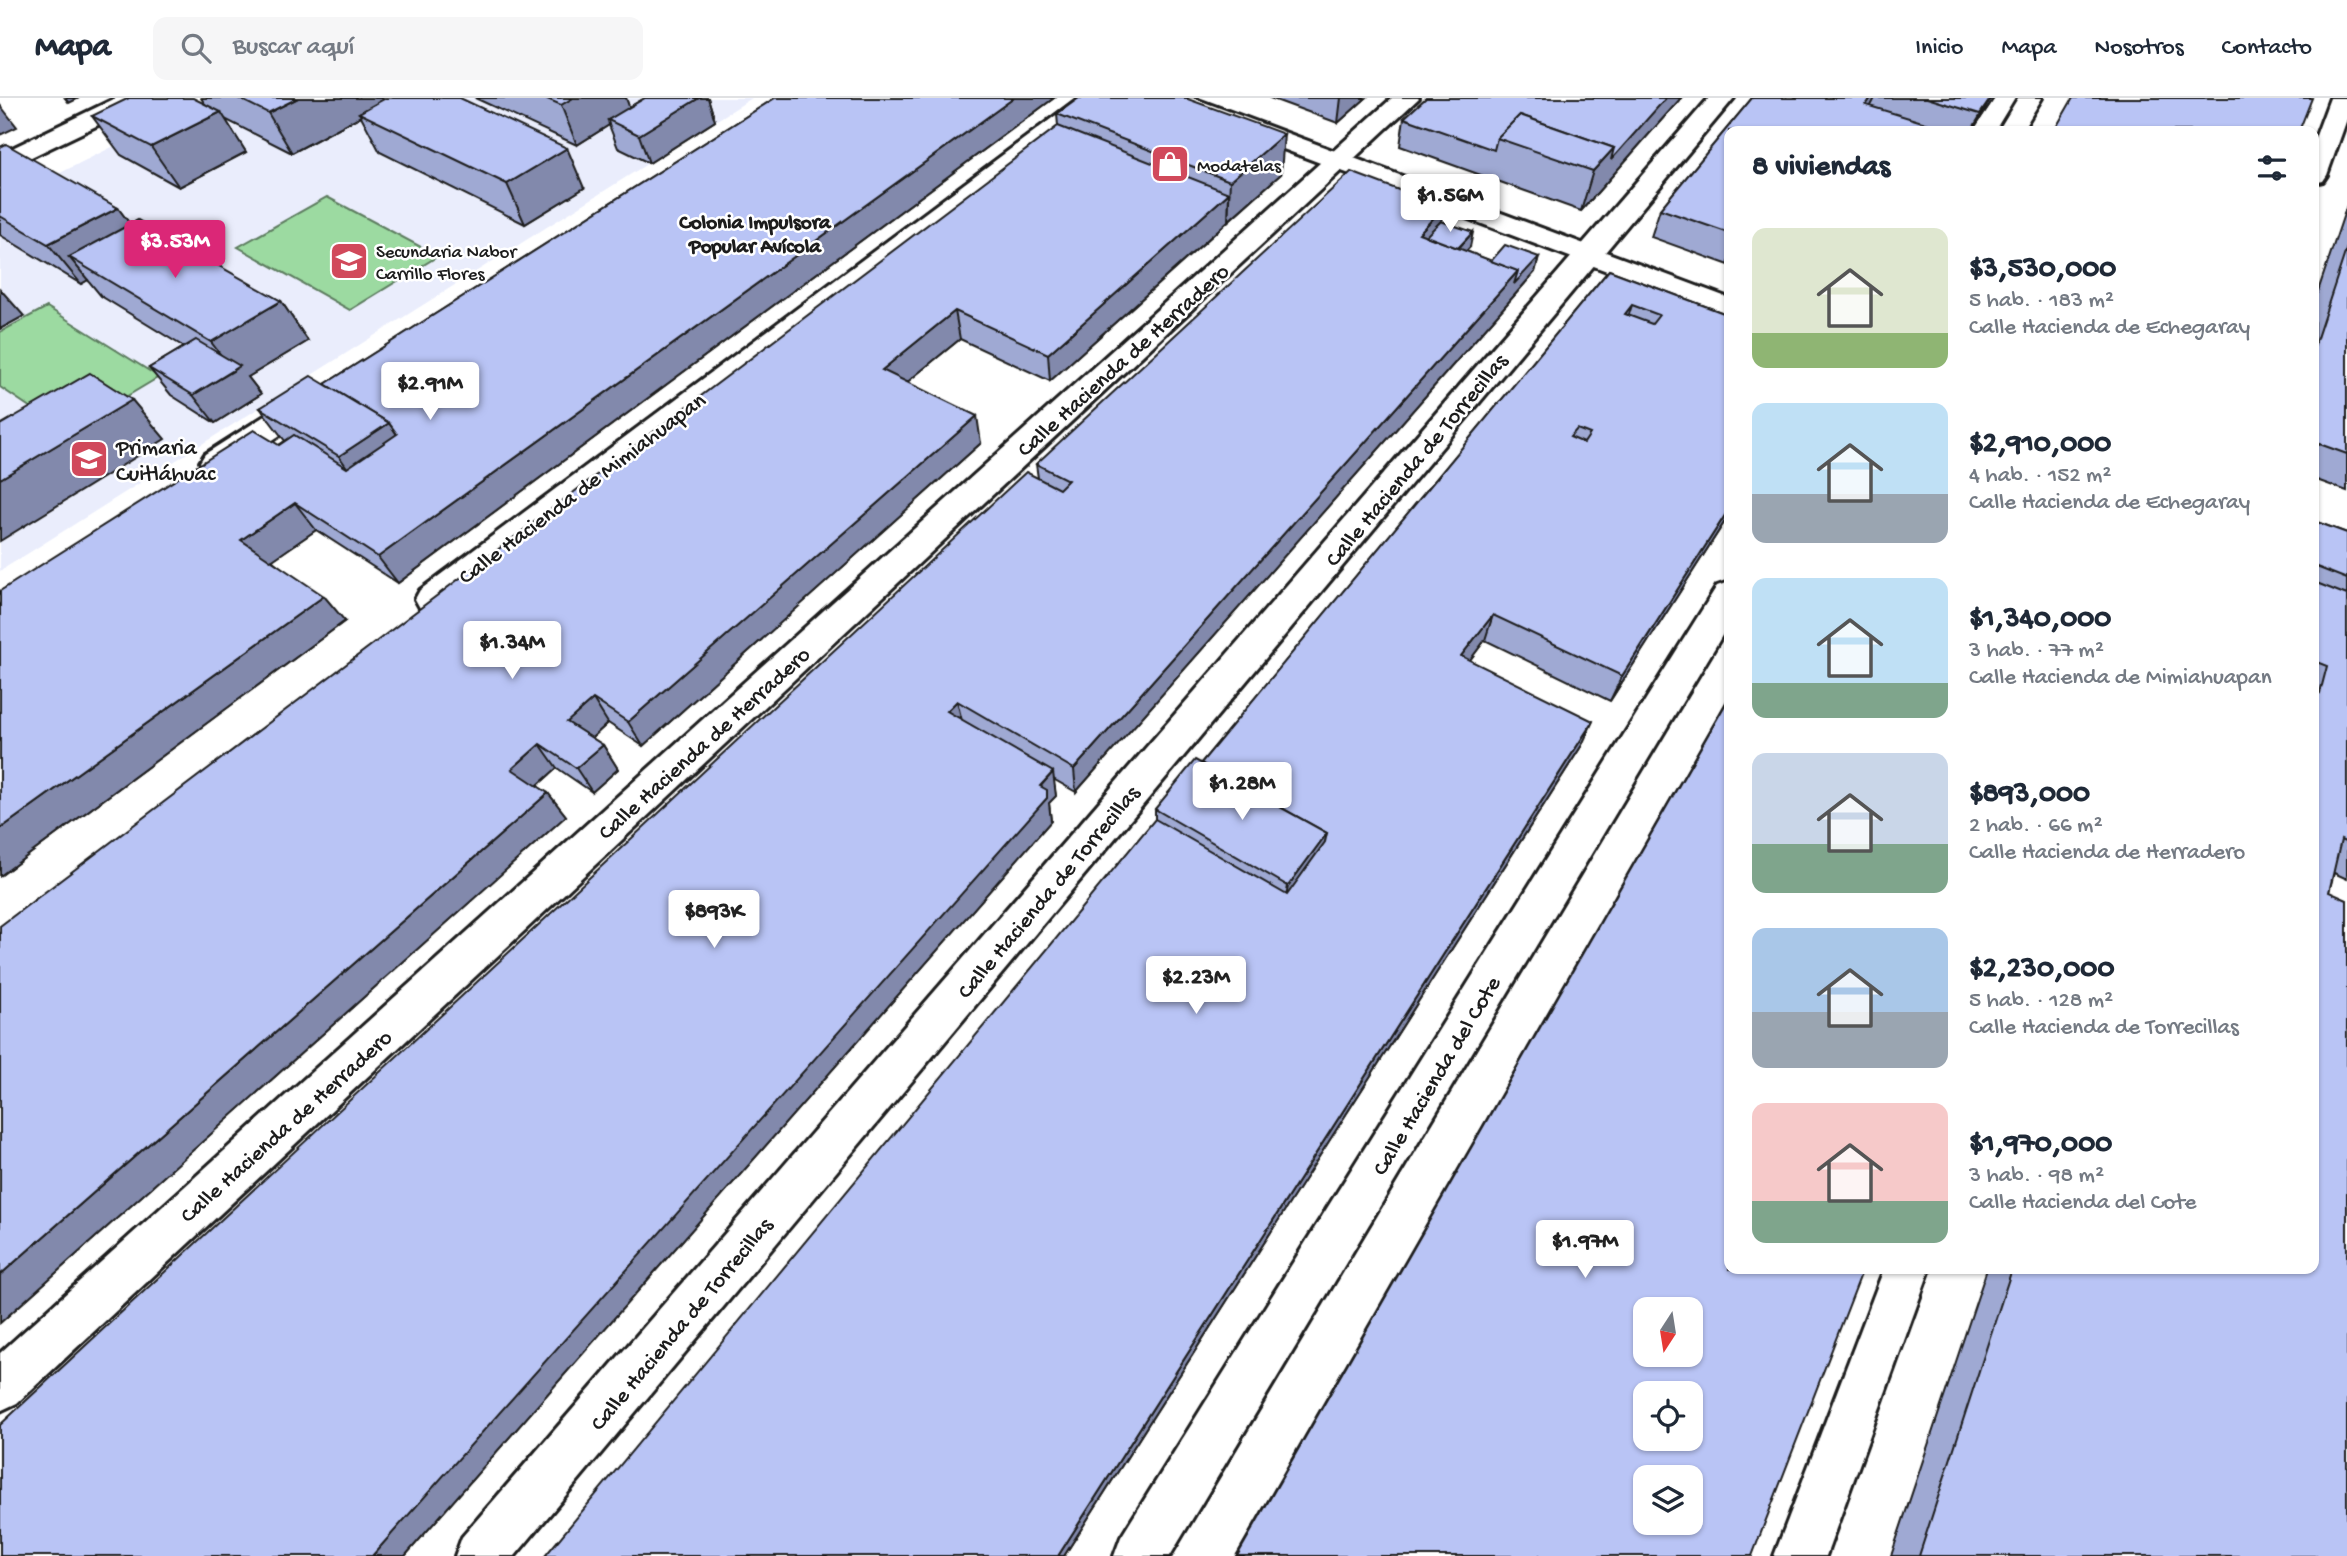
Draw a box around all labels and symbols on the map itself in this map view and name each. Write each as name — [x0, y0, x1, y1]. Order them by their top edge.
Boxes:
shop icon: Modatelas — [1149, 143, 1191, 185]
place label: Modatelas — [1197, 156, 1282, 179]
pin: $1.56M — [1393, 174, 1507, 234]
district label: Colonia Impulsora Popular Avícola — [678, 212, 832, 261]
pin: $3.53M — [118, 220, 232, 280]
school or university icon: Secundaria Nabor Carrillo Flores — [328, 240, 370, 282]
place label: Secundaria Nabor Carrillo Flores — [376, 242, 518, 287]
street label: Calle Hacienda de Herradero — [1013, 259, 1236, 464]
street label: Calle Hacienda de Torrecillas — [1321, 349, 1515, 573]
pin: $2.91M — [373, 362, 487, 422]
street label: Calle Hacienda de Mimiahuapan — [454, 388, 712, 592]
place label: Primaria Cuitláhuac — [115, 436, 216, 489]
school or university icon: Primaria Cuitláhuac — [68, 438, 110, 480]
pin: $1.34M — [455, 622, 569, 681]
street label: Calle Hacienda de Herradero — [594, 642, 817, 847]
pin: $1.28M — [1185, 762, 1299, 822]
street label: Calle Hacienda de Torrecillas — [953, 781, 1147, 1005]
pin: $893K — [665, 890, 763, 950]
pin: $2.23M — [1139, 956, 1253, 1016]
street label: Calle Hacienda del Cote — [1368, 971, 1509, 1181]
street label: Calle Hacienda de Herradero — [176, 1025, 399, 1230]
street label: Calle Hacienda de Torrecillas — [586, 1213, 780, 1437]
pin: $1.97M — [1528, 1220, 1642, 1280]
north arrow — [1633, 1297, 1703, 1367]

